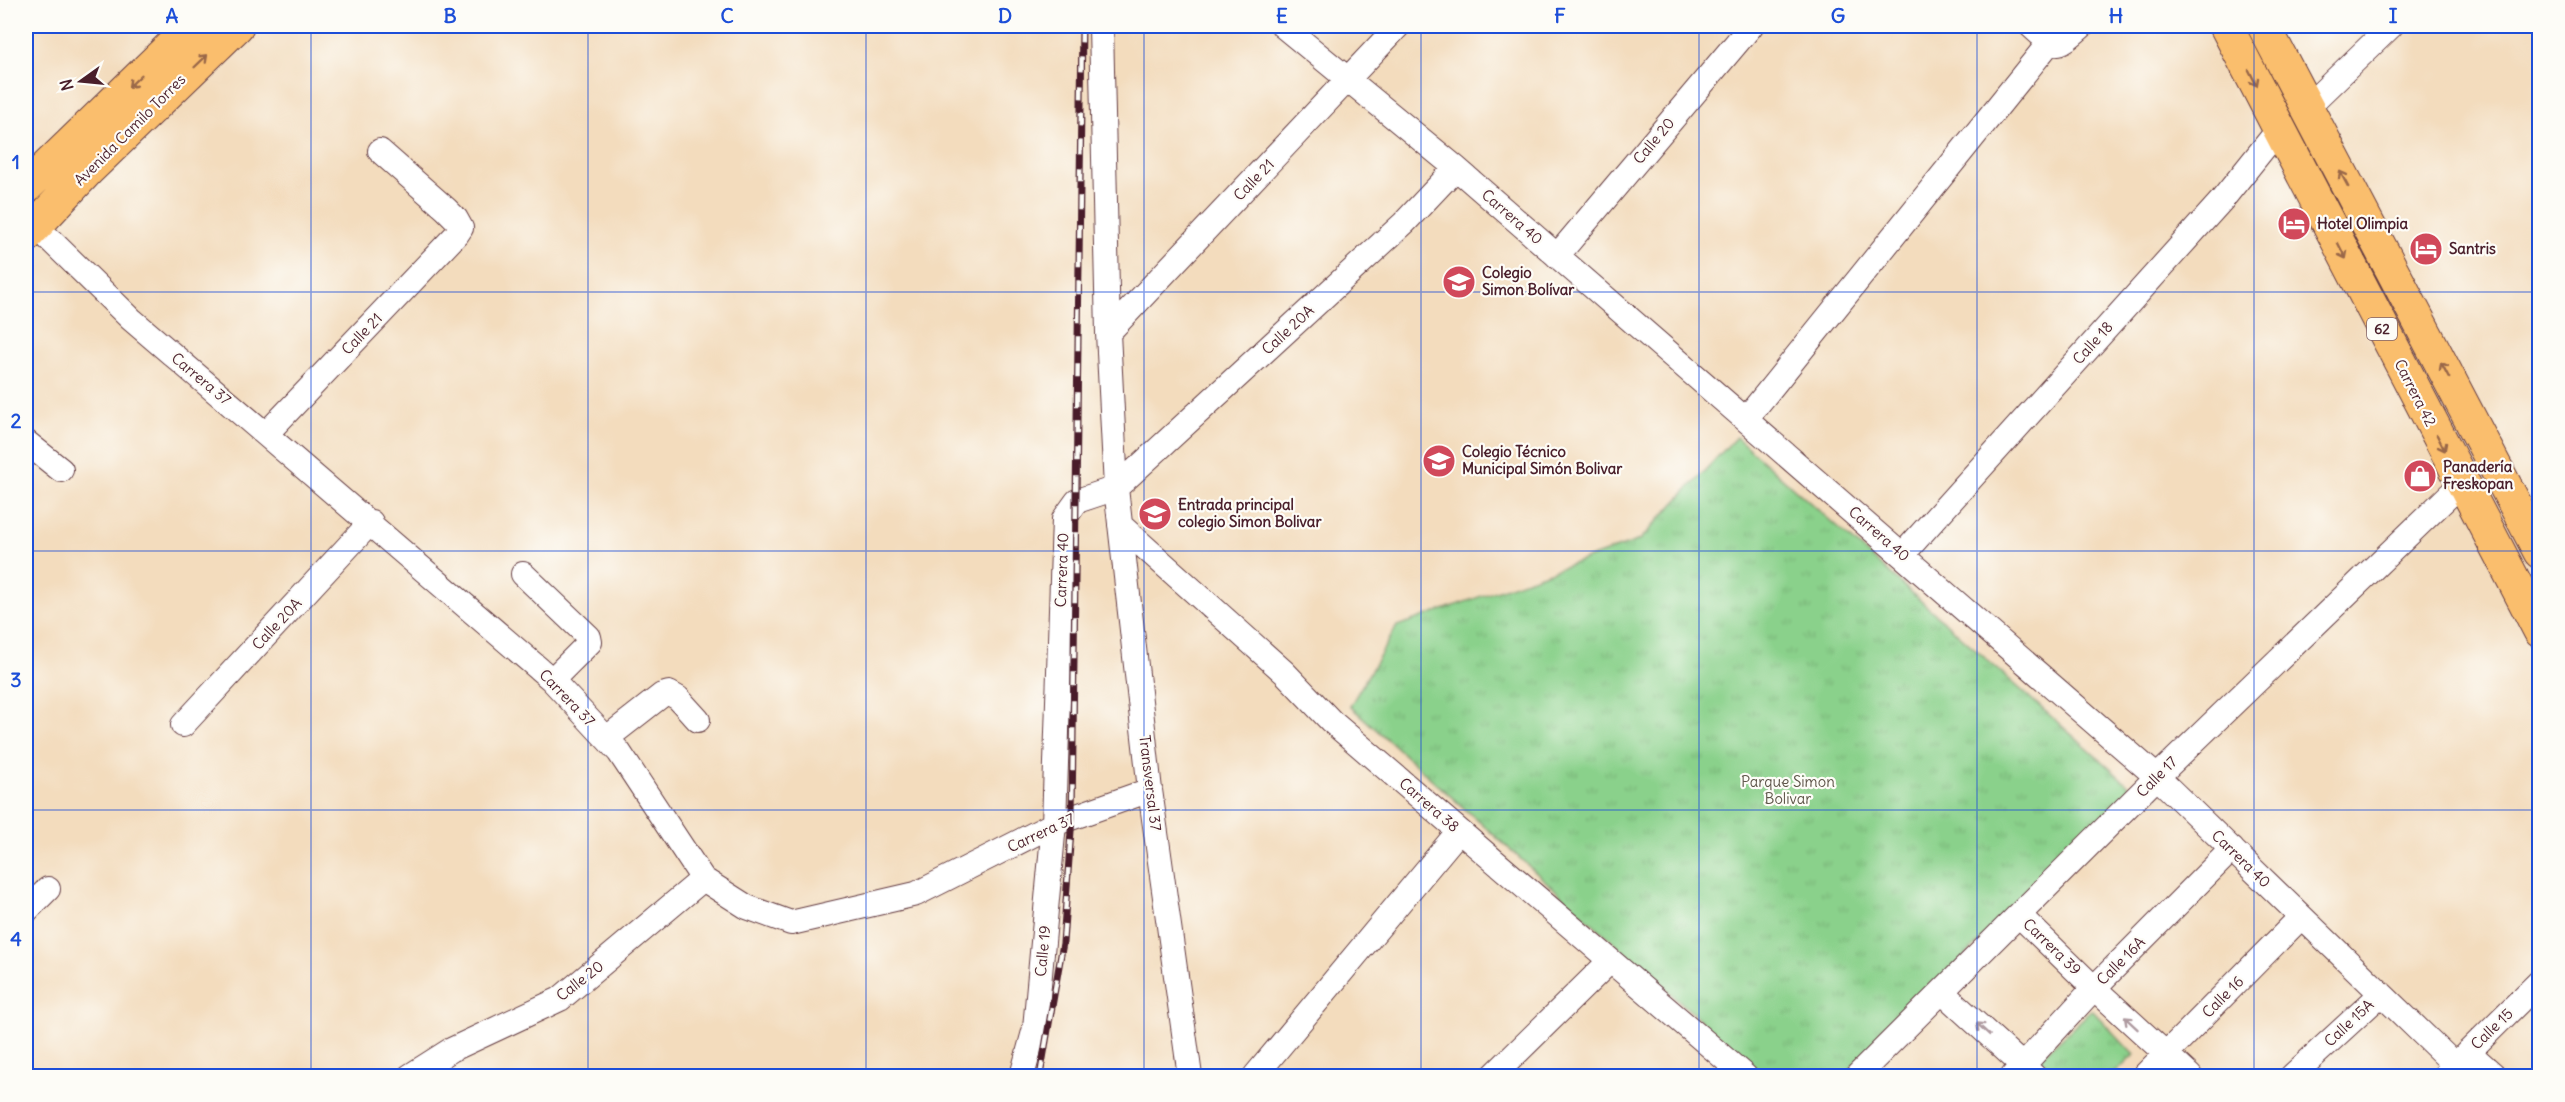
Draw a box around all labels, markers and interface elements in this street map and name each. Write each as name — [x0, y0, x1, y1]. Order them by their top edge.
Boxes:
text: A — [166, 3, 179, 28]
text: B — [443, 3, 457, 28]
text: C — [720, 3, 734, 28]
text: D — [998, 3, 1012, 28]
text: E — [1276, 3, 1288, 28]
text: F — [1554, 3, 1566, 28]
text: G — [1831, 3, 1845, 28]
text: H — [2109, 3, 2123, 28]
text: I — [2389, 3, 2398, 28]
north arrow — [51, 51, 111, 111]
one-way arrow — [193, 54, 208, 68]
one-way arrow — [2247, 68, 2259, 86]
street label: Avenida Camilo Torres — [70, 70, 190, 189]
one-way arrow — [128, 73, 143, 88]
text: N — [55, 77, 78, 93]
street label: Calle 20 — [1629, 114, 1679, 168]
text: 1 — [12, 149, 20, 174]
street label: Calle 21 — [1229, 155, 1278, 205]
one-way arrow — [2338, 170, 2350, 188]
street label: Carrera 40 — [1478, 185, 1547, 248]
hotel icon: Hotel Olimpia — [2276, 206, 2312, 242]
place label: Hotel Olimpia — [2317, 214, 2408, 234]
hotel icon: Santris — [2408, 231, 2444, 267]
place label: Santris — [2449, 239, 2496, 258]
one-way arrow — [2336, 242, 2348, 259]
place label: Colegio Simon Bolívar — [1482, 263, 1575, 299]
school or university icon: Colegio Simon Bolívar — [1441, 264, 1477, 300]
street label: Calle 20A — [1258, 300, 1318, 359]
street label: Calle 21 — [337, 309, 386, 359]
street label: Calle 18 — [2068, 317, 2117, 368]
road number: 62 — [2367, 318, 2397, 340]
street label: Carrera 37 — [168, 348, 235, 409]
street label: Carrera 42 — [2390, 356, 2441, 430]
one-way arrow — [2439, 362, 2451, 379]
text: 2 — [11, 408, 22, 433]
one-way arrow — [2435, 434, 2447, 451]
place label: Colegio Técnico Municipal Simón Bolivar — [1462, 442, 1623, 479]
school or university icon: Colegio Técnico Municipal Simón Bolivar — [1421, 443, 1457, 479]
place label: Panadería Freskopan — [2443, 457, 2514, 494]
shop icon: Panadería Freskopan — [2402, 458, 2438, 494]
place label: Entrada principal colegio Simon Bolivar — [1178, 495, 1322, 532]
school or university icon: Entrada principal colegio Simon Bolivar — [1137, 496, 1173, 532]
street label: Carrera 40 — [1845, 502, 1914, 565]
street label: Carrera 40 — [1051, 532, 1072, 608]
street label: Calle 20A — [248, 593, 306, 654]
street label: Carrera 37 — [535, 665, 599, 730]
text: 3 — [10, 667, 22, 692]
street label: Transversal 37 — [1135, 734, 1166, 832]
street label: Calle 17 — [2132, 752, 2181, 801]
park label: Parque Simon Bolivar — [1741, 772, 1835, 808]
street label: Carrera 38 — [1395, 773, 1463, 836]
street label: Carrera 37 — [1004, 809, 1078, 856]
street label: Carrera 40 — [2208, 826, 2275, 891]
street label: Carrera 39 — [2019, 914, 2085, 979]
street label: Calle 19 — [1031, 925, 1054, 977]
text: 4 — [10, 926, 22, 951]
street label: Calle 16A — [2092, 932, 2149, 989]
street label: Calle 20 — [552, 956, 607, 1005]
street label: Calle 16 — [2198, 972, 2248, 1022]
street label: Calle 15A — [2320, 995, 2378, 1050]
street label: Calle 15 — [2467, 1004, 2517, 1053]
one-way arrow — [2124, 1016, 2139, 1030]
one-way arrow — [1976, 1022, 1991, 1036]

